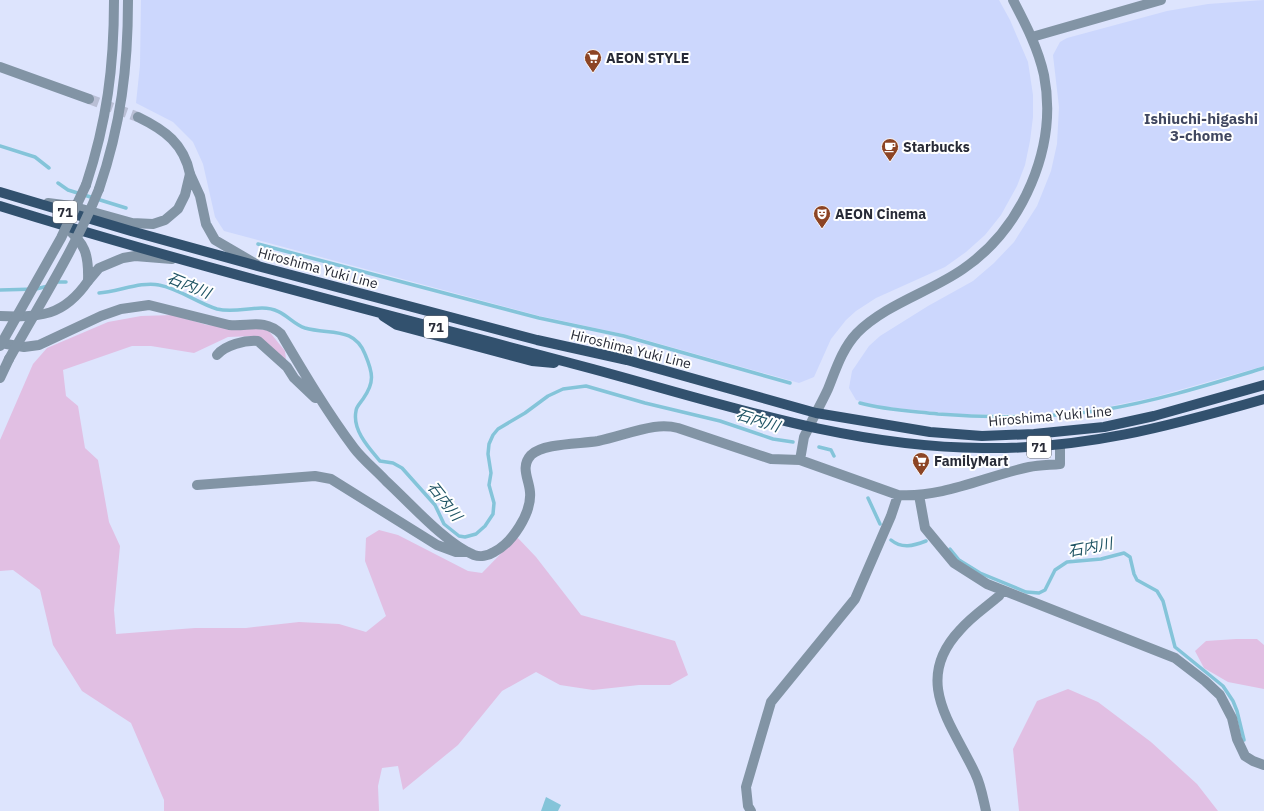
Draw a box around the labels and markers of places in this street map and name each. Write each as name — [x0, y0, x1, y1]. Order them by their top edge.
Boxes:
supermarket icon: AEON STYLE — [583, 48, 603, 73]
place label: AEON STYLE — [606, 49, 689, 67]
cafe icon: Starbucks — [880, 137, 900, 162]
place label: Starbucks — [903, 138, 970, 156]
theatre icon: AEON Cinema — [812, 204, 832, 229]
place label: AEON Cinema — [835, 205, 926, 223]
supermarket icon: FamilyMart — [911, 451, 931, 476]
place label: FamilyMart — [934, 452, 1008, 470]

